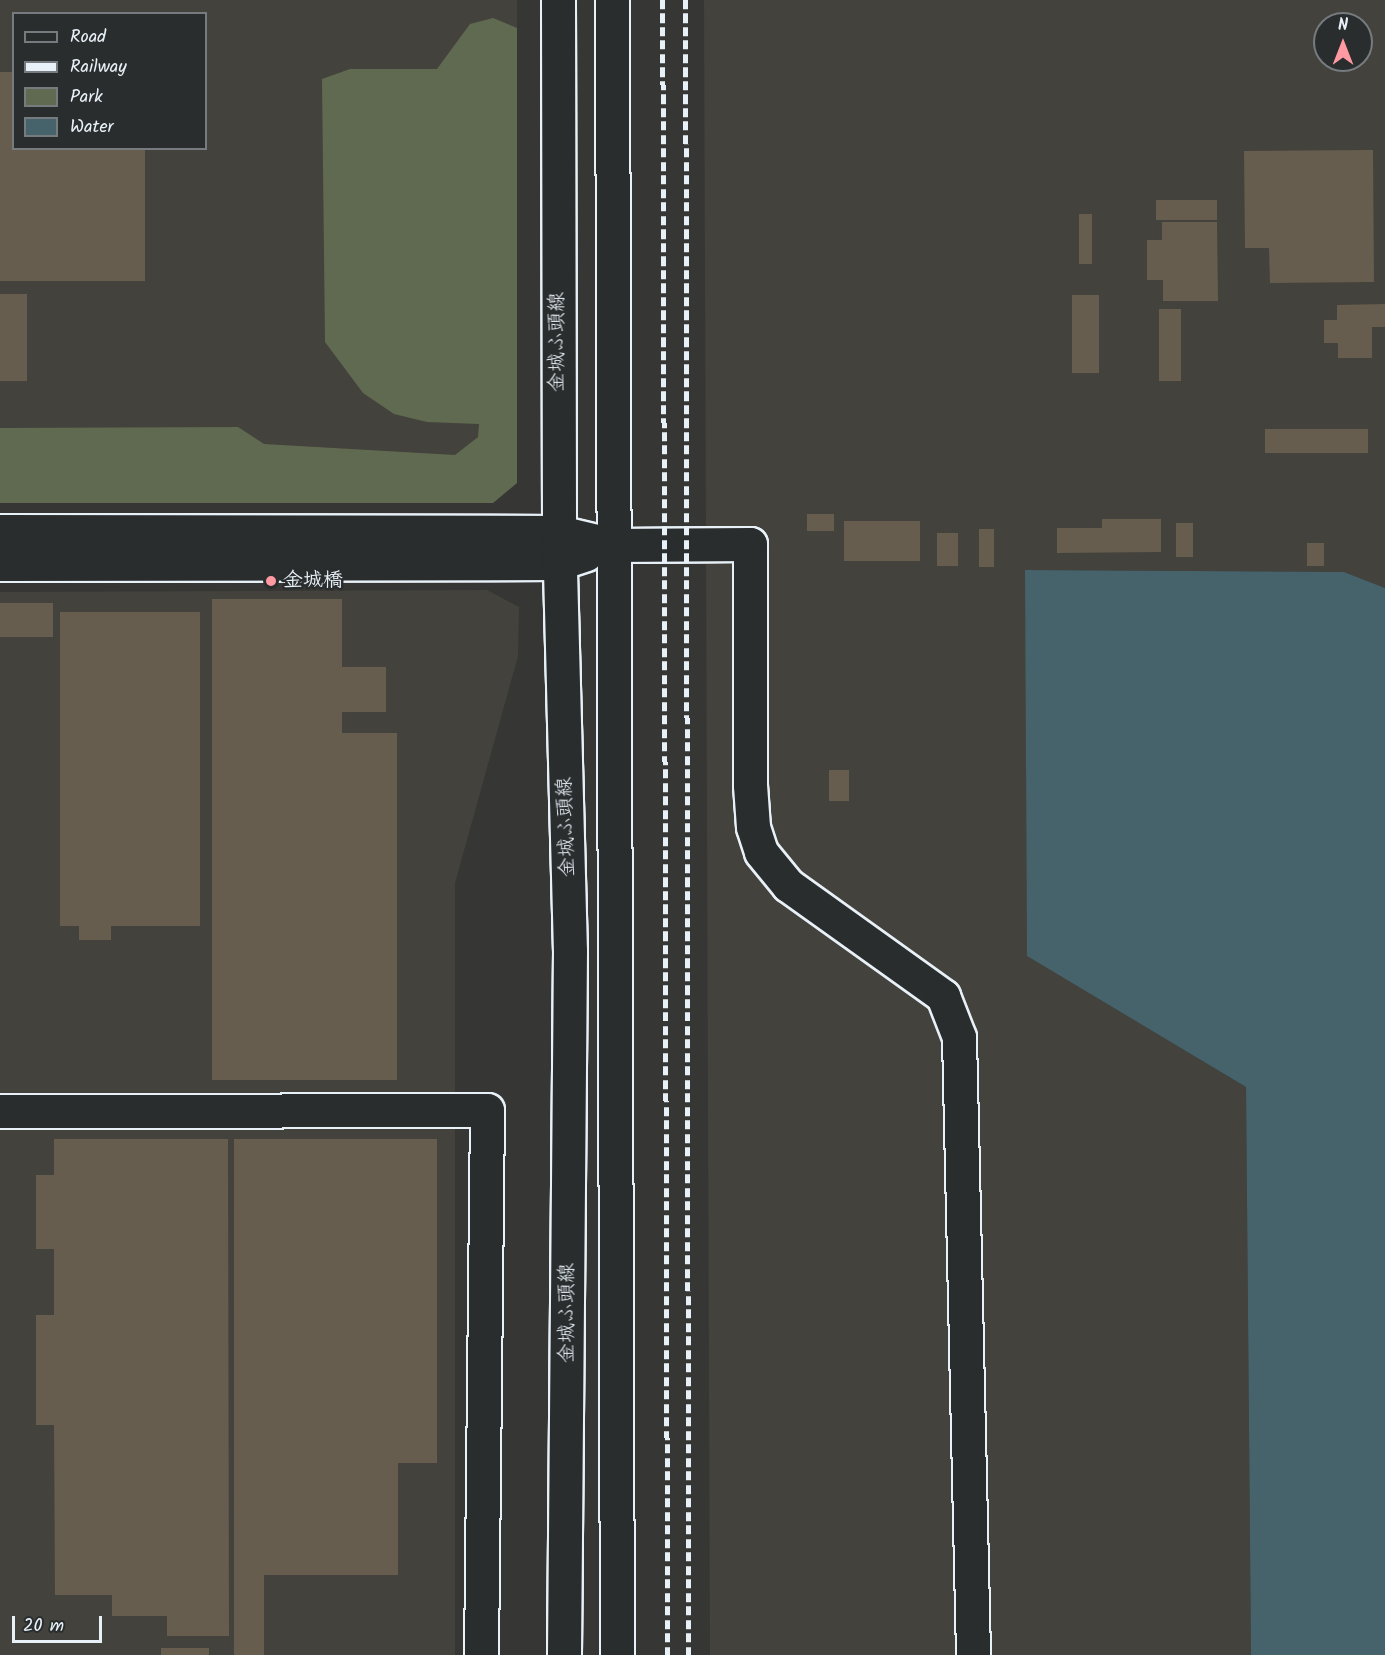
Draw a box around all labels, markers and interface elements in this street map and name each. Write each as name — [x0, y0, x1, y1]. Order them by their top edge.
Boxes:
legend — [12, 12, 207, 150]
north arrow — [1313, 12, 1373, 72]
text: N — [1338, 13, 1348, 38]
text: Road — [70, 23, 106, 52]
text: Railway — [70, 53, 127, 82]
text: Park — [70, 83, 103, 112]
text: Water — [70, 113, 114, 142]
street label: 金城ふ頭線 — [546, 292, 570, 392]
place label: 金城橋 — [283, 569, 343, 593]
marker: 金城橋 — [264, 574, 278, 588]
street label: 金城ふ頭線 — [553, 777, 581, 877]
street label: 金城ふ頭線 — [556, 1263, 580, 1363]
scale bar — [15, 1604, 105, 1642]
text: 20 m — [23, 1612, 64, 1641]

